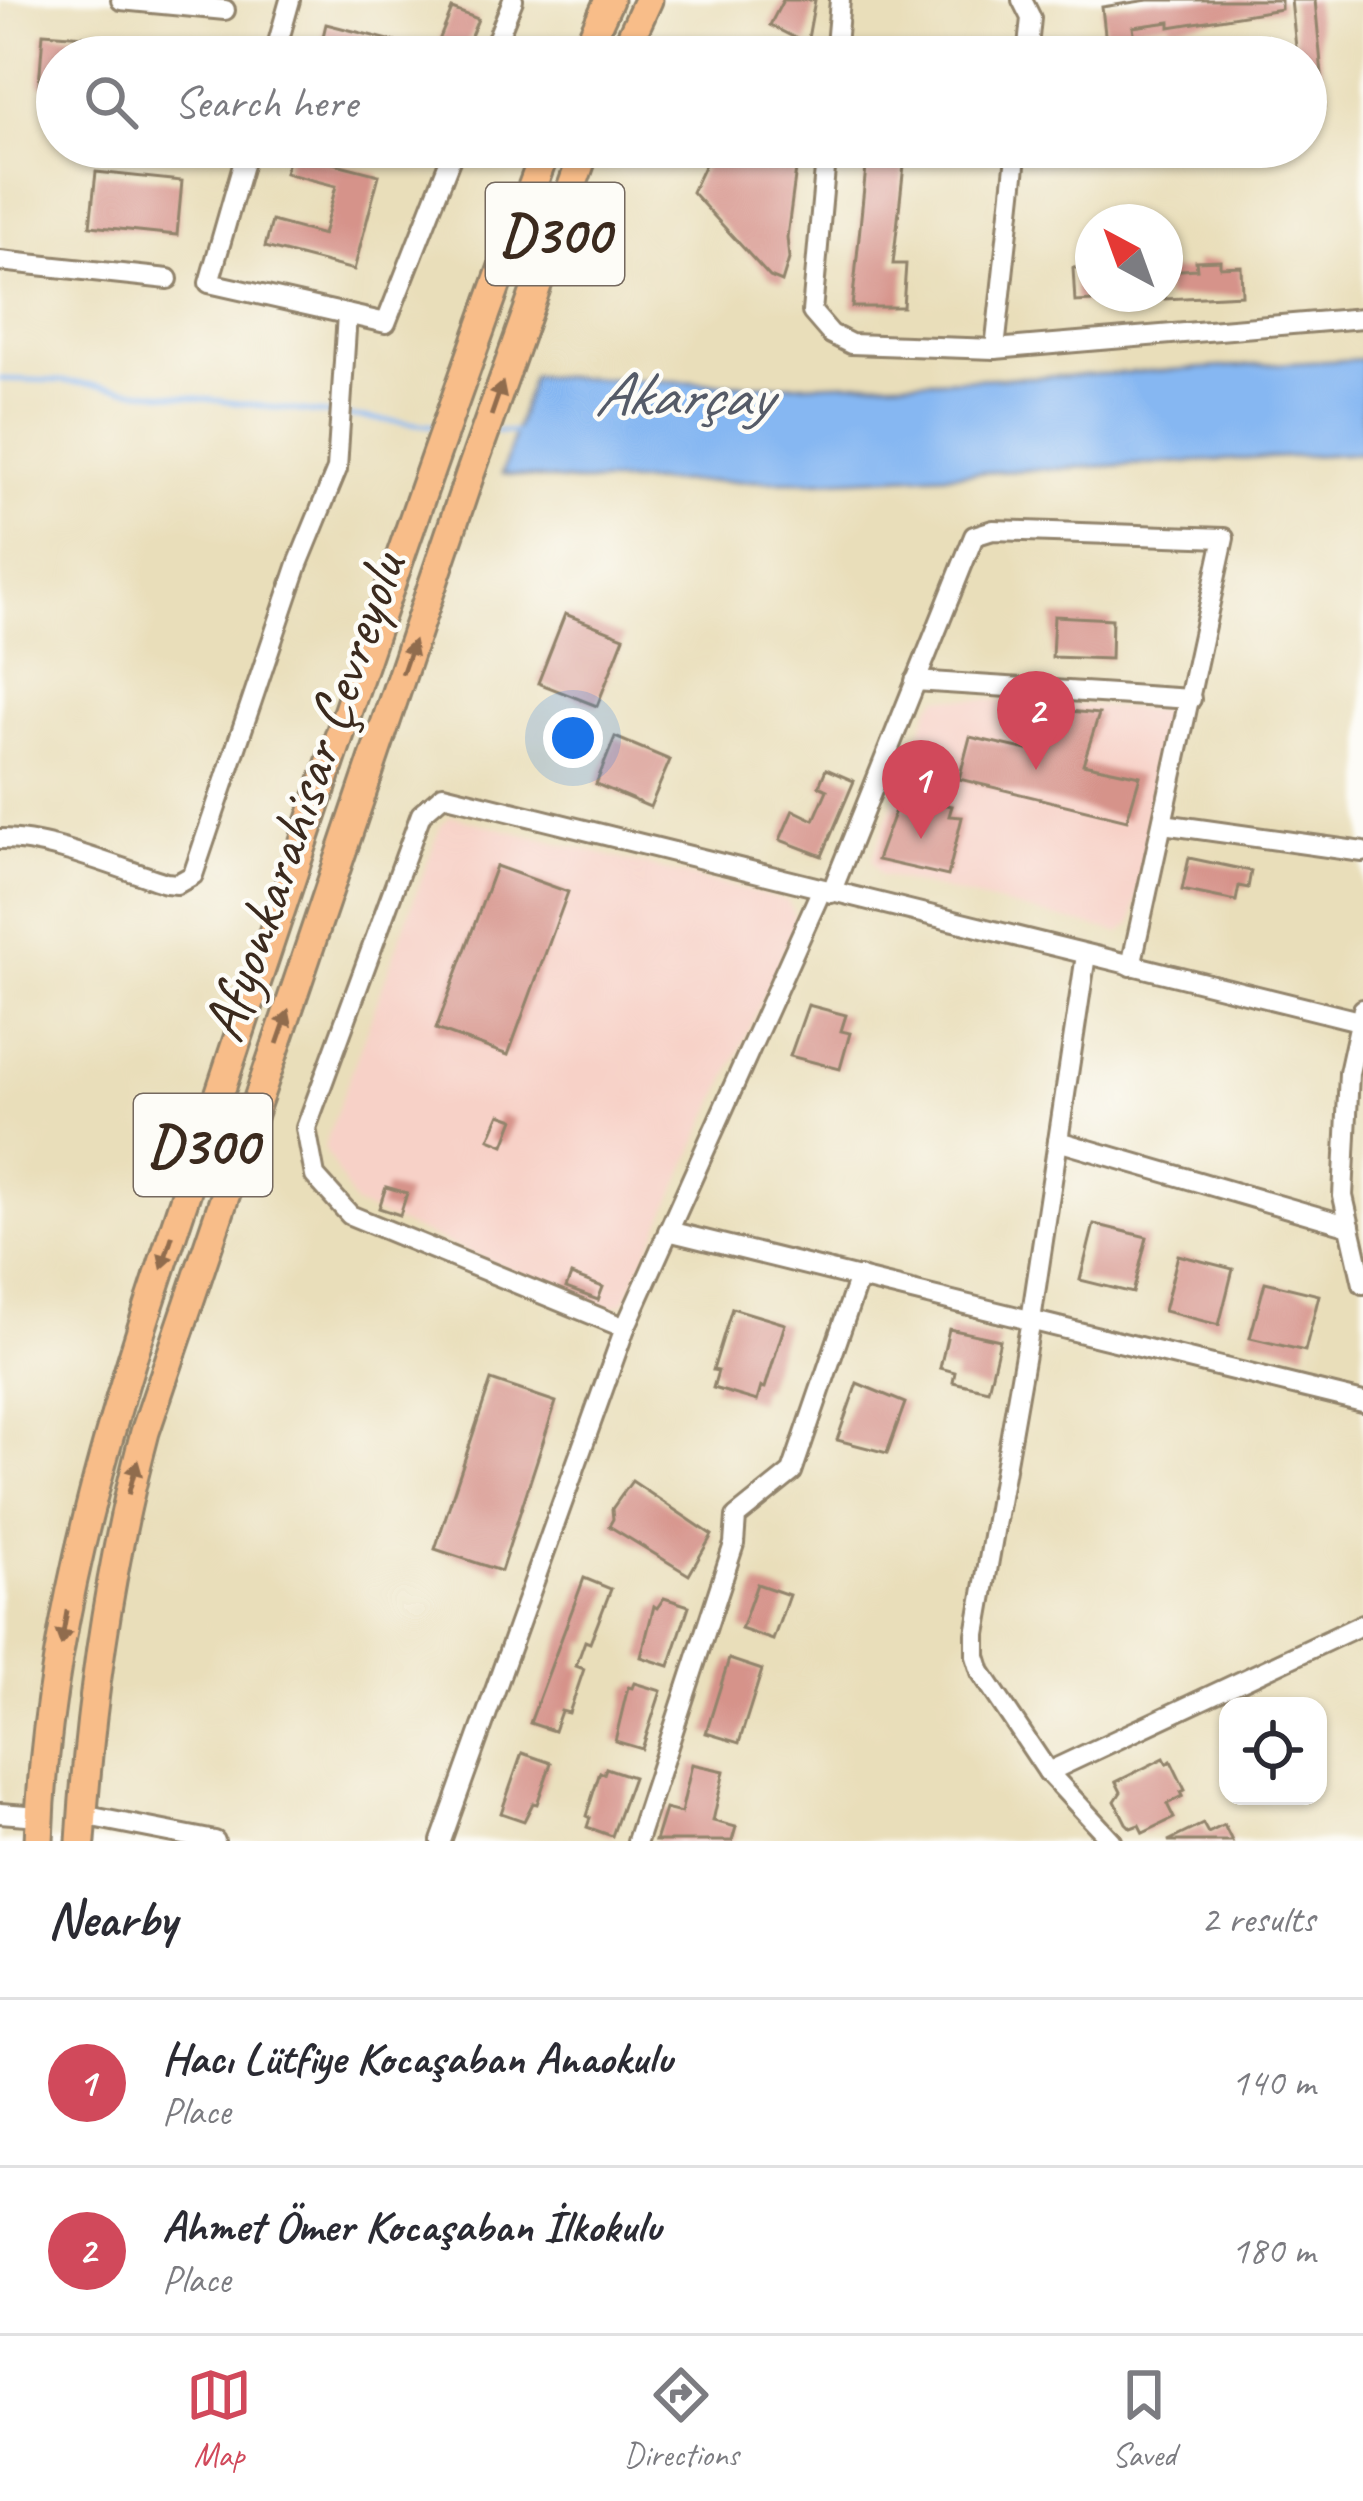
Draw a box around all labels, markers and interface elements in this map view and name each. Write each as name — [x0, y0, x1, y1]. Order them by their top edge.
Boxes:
search box — [36, 36, 1327, 168]
icon: search — [78, 69, 144, 135]
text: Search here — [174, 74, 357, 131]
road number: D300 — [486, 183, 624, 285]
north arrow — [1075, 204, 1183, 312]
water label: Akarçay — [594, 354, 781, 436]
one-way arrow — [489, 381, 507, 417]
street label: Afyonkarahisar Çevreyolu — [184, 540, 423, 1051]
one-way arrow — [400, 639, 418, 675]
pin: 2 — [997, 671, 1075, 770]
your location — [543, 708, 603, 768]
pin: 1 — [882, 740, 960, 839]
one-way arrow — [274, 1008, 293, 1045]
road number: D300 — [134, 1094, 272, 1196]
one-way arrow — [157, 1234, 176, 1271]
one-way arrow — [125, 1458, 144, 1495]
one-way arrow — [55, 1610, 74, 1647]
map controls — [1219, 1697, 1327, 1805]
button: locate — [1219, 1697, 1327, 1805]
text: Nearby — [48, 1887, 176, 1951]
text: 2 results — [1201, 1895, 1315, 1944]
text: Hacı Lütfiye Kocaşaban Anaokulu — [162, 2030, 672, 2087]
text: 1 — [78, 2058, 96, 2107]
text: 140 m — [1231, 2058, 1315, 2107]
text: Place — [162, 2087, 230, 2136]
text: Ahmet Ömer Kocaşaban İlkokulu — [162, 2198, 661, 2255]
text: 2 — [78, 2226, 96, 2275]
text: 180 m — [1231, 2226, 1315, 2275]
text: Place — [162, 2255, 230, 2304]
tab: Map — [186, 2362, 252, 2476]
tab: Directions — [624, 2362, 739, 2476]
tab: Saved — [1111, 2362, 1177, 2476]

